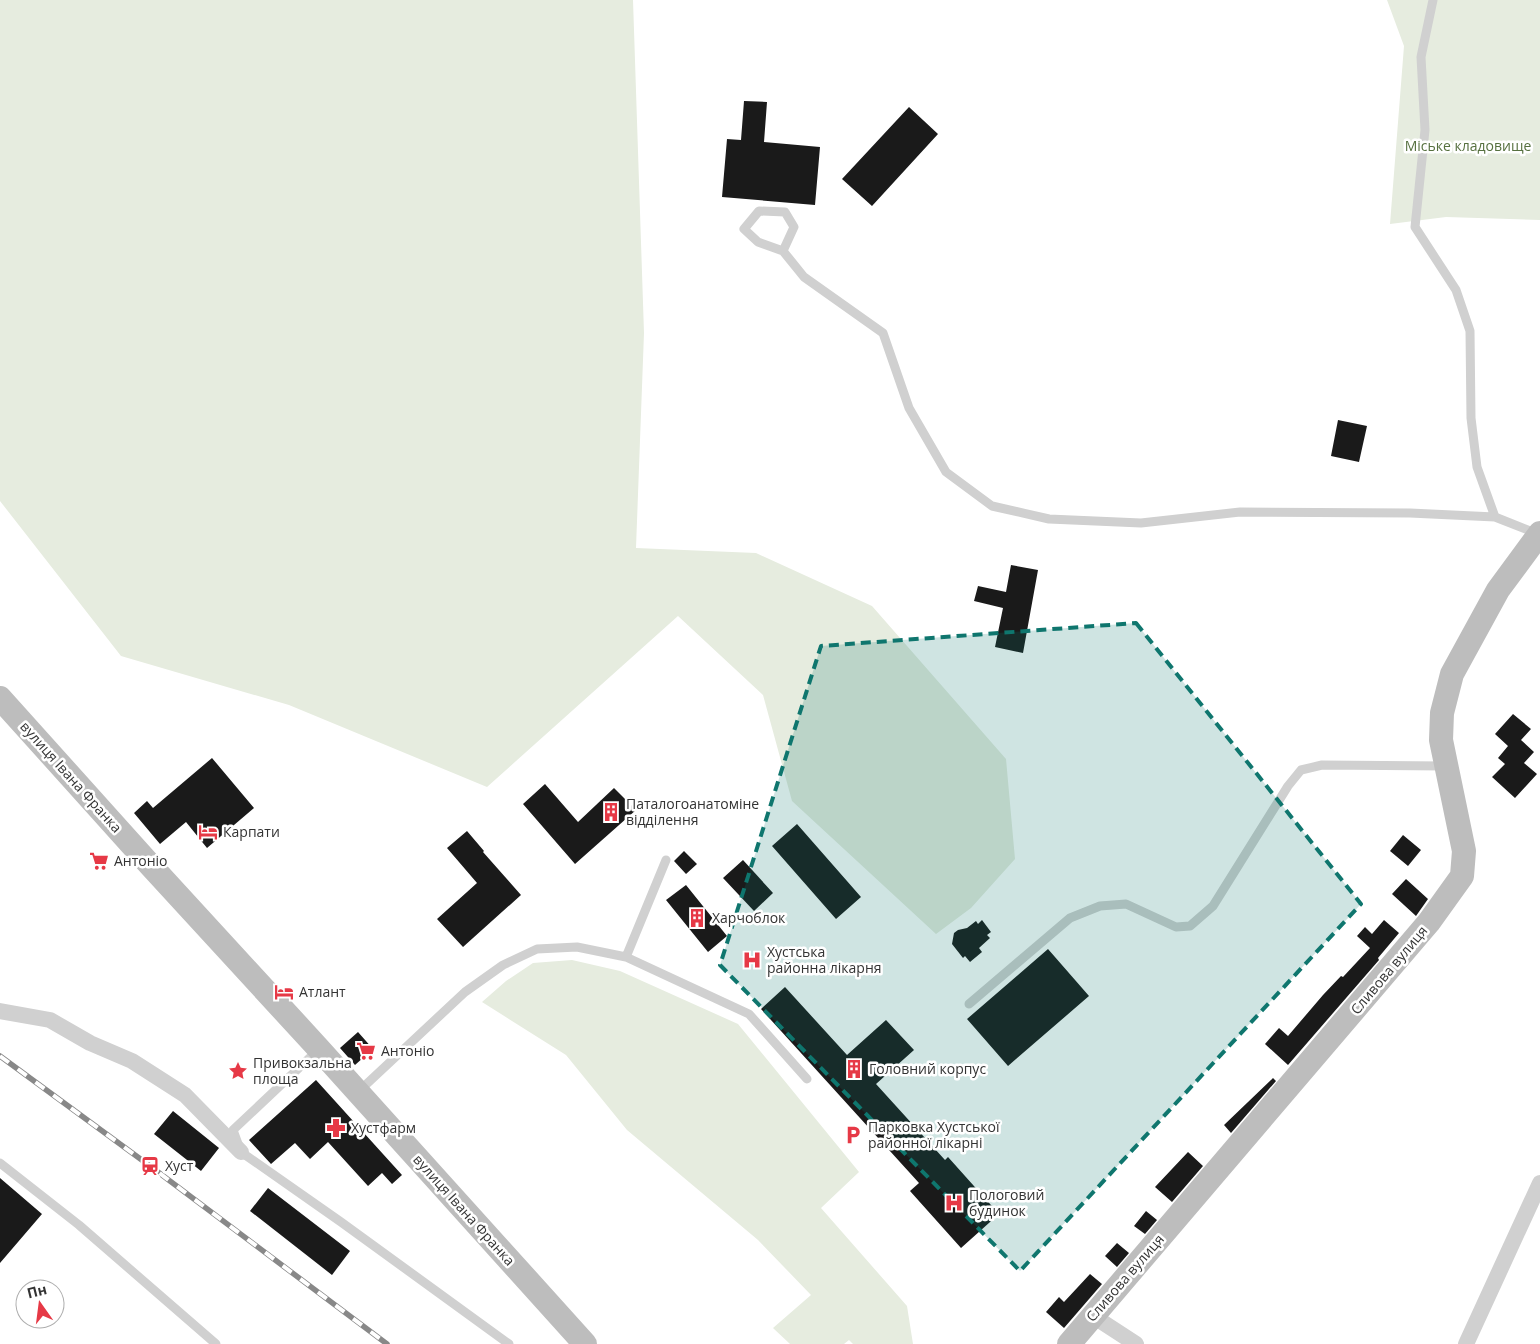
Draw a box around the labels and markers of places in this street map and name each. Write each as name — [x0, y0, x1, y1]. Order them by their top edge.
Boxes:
place label: Паталогоанатоміне відділення — [626, 794, 759, 829]
building icon: Паталогоанатоміне відділення — [600, 801, 622, 823]
hotel icon: Карпати — [197, 821, 219, 843]
place label: Карпати — [223, 822, 280, 841]
supermarket icon: Антонio — [88, 850, 110, 872]
place label: Антонio — [114, 851, 168, 870]
building icon: Харчоблок — [686, 907, 708, 929]
place label: Харчоблок — [712, 908, 786, 927]
place label: Хустська районна лікарня — [767, 942, 882, 977]
hospital icon: Хустська районна лікарня — [741, 949, 763, 971]
hotel icon: Атлант — [273, 981, 295, 1003]
place label: Атлант — [299, 982, 346, 1001]
supermarket icon: Антоніо — [355, 1040, 377, 1062]
place label: Антоніо — [381, 1041, 435, 1060]
place label: Привокзальна площа — [253, 1053, 352, 1088]
building icon: Головний корпус — [843, 1058, 865, 1080]
place label: Головний корпус — [869, 1059, 986, 1078]
place icon: Привокзальна площа — [227, 1060, 249, 1082]
pharmacy icon: Хустфарм — [325, 1117, 347, 1139]
place label: Парковка Хустської районної лікарні — [868, 1117, 1000, 1152]
place label: Хустфарм — [351, 1118, 416, 1137]
parking icon: Парковка Хустської районної лікарні — [842, 1124, 864, 1146]
station icon: Хуст — [139, 1155, 161, 1177]
place label: Хуст — [165, 1156, 194, 1175]
place label: Пологовий будинок — [969, 1185, 1044, 1220]
hospital icon: Пологовий будинок — [943, 1192, 965, 1214]

